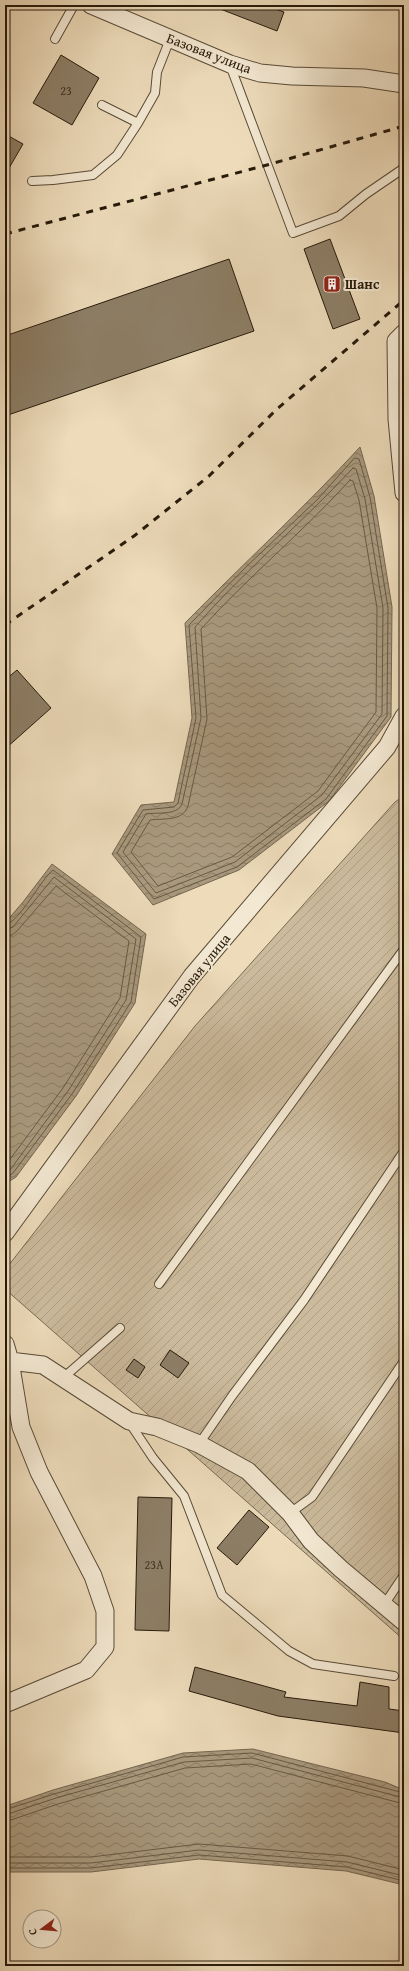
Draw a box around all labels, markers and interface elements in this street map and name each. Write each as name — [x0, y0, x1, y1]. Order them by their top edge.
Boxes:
street label: Базовая улица — [164, 28, 255, 78]
house number: 23 — [60, 82, 72, 99]
building icon: Шанс — [322, 274, 342, 294]
place label: Шанс — [345, 274, 380, 294]
street label: Базовая улица — [163, 929, 235, 1011]
house number: 23А — [145, 1556, 164, 1573]
north arrow — [22, 1909, 62, 1949]
text: С — [24, 1927, 41, 1937]

